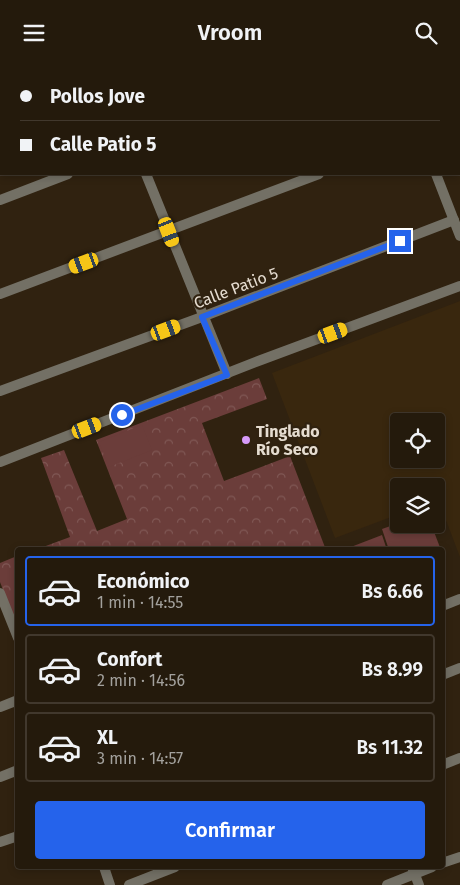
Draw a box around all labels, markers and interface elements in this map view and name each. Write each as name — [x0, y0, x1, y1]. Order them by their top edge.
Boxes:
icon: menu — [20, 19, 48, 47]
text: Vroom — [198, 19, 262, 46]
icon: search — [412, 19, 440, 47]
text: Pollos Jove — [50, 85, 145, 108]
text: Calle Patio 5 — [50, 133, 156, 156]
car — [156, 215, 181, 249]
route end — [389, 230, 411, 252]
car — [67, 251, 100, 275]
street label: Calle Patio 5 — [191, 263, 281, 313]
car — [149, 318, 182, 342]
car — [316, 321, 349, 345]
route start — [111, 404, 133, 426]
map controls — [390, 413, 445, 533]
button: locate — [390, 413, 445, 468]
car — [70, 416, 103, 440]
place label: Tinglado Río Seco — [256, 422, 320, 459]
marker: Tinglado Río Seco — [240, 434, 252, 446]
button: layers — [390, 478, 445, 533]
icon: car — [37, 569, 82, 614]
text: Económico — [97, 570, 190, 593]
text: Bs 6.66 — [362, 580, 423, 603]
text: 1 min · 14:55 — [97, 593, 183, 612]
icon: car — [37, 647, 82, 692]
text: Confort — [97, 648, 162, 671]
text: Bs 8.99 — [362, 658, 423, 681]
text: 2 min · 14:56 — [97, 671, 185, 690]
icon: car — [37, 725, 82, 770]
text: XL — [97, 726, 118, 749]
text: Bs 11.32 — [356, 736, 423, 759]
text: 3 min · 14:57 — [97, 749, 183, 768]
button: Confirmar — [35, 801, 425, 859]

